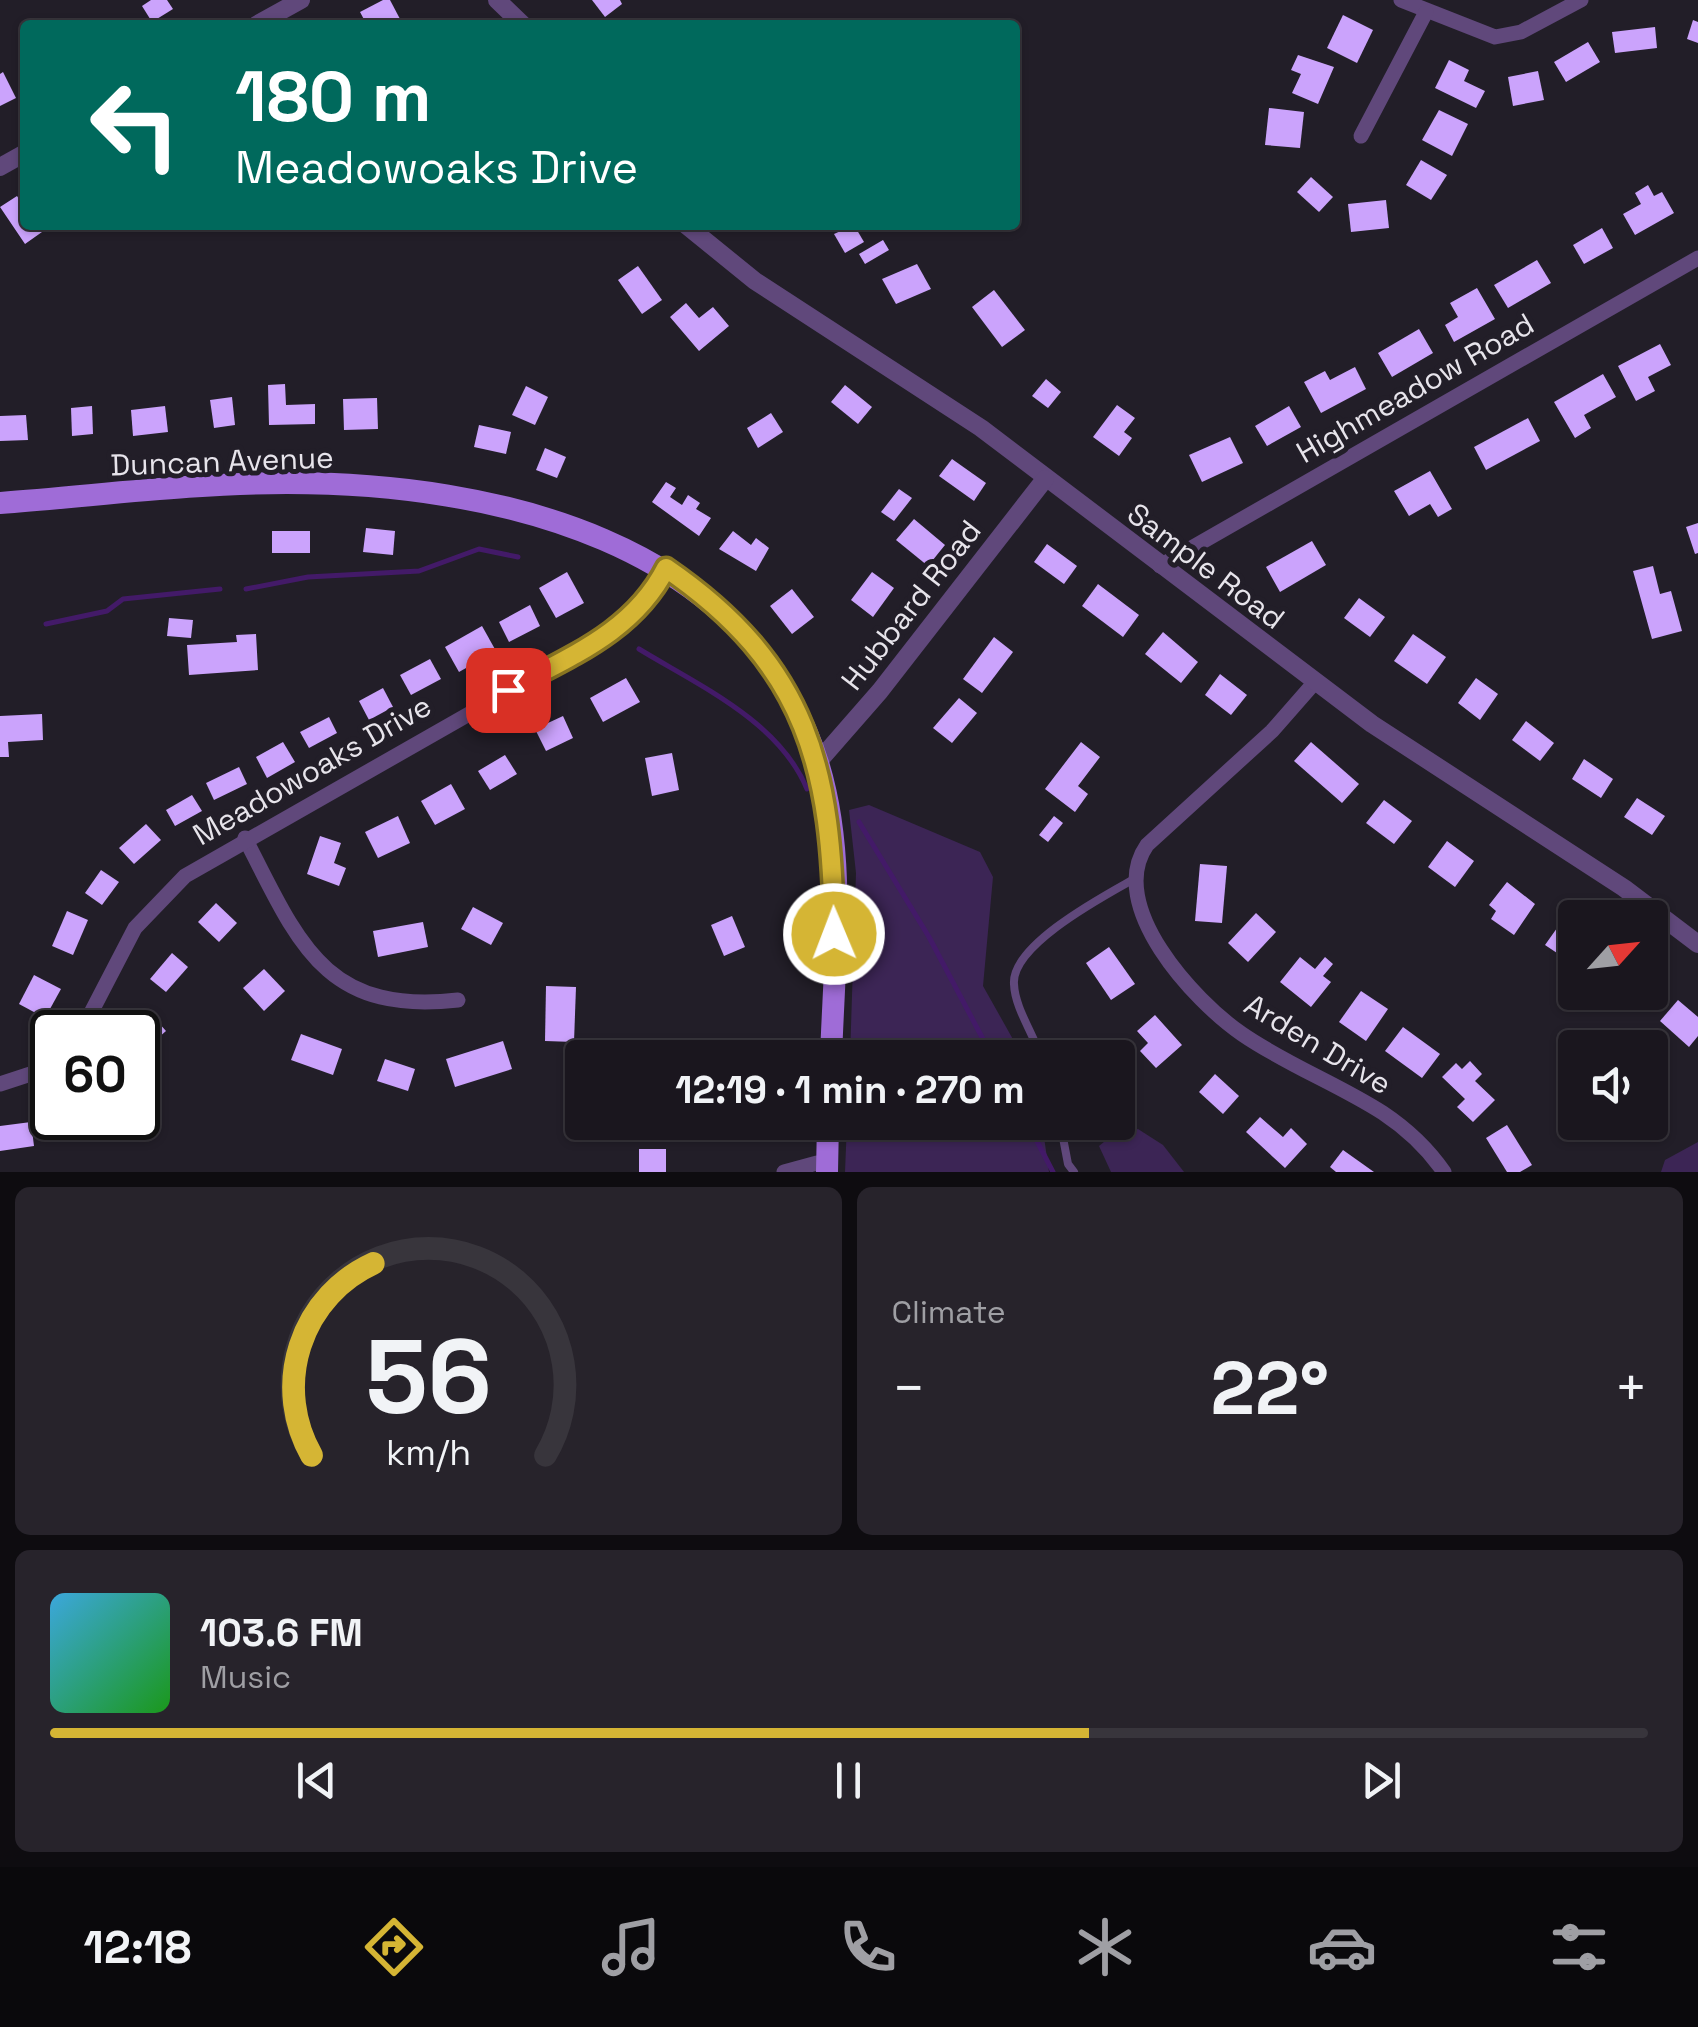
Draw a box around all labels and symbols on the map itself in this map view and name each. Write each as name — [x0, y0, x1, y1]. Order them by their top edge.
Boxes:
street label: Highmeadow Road — [1289, 304, 1541, 472]
street label: Duncan Avenue — [110, 438, 334, 484]
street label: Sample Road — [1120, 494, 1292, 638]
street label: Hubbard Road — [832, 512, 990, 698]
pin — [466, 648, 551, 733]
street label: Meadowoaks Drive — [186, 686, 438, 854]
position arrow — [782, 882, 886, 986]
north arrow — [1558, 900, 1668, 1010]
street label: Arden Drive — [1237, 985, 1399, 1103]
speed limit sign: 60 — [30, 1010, 160, 1140]

